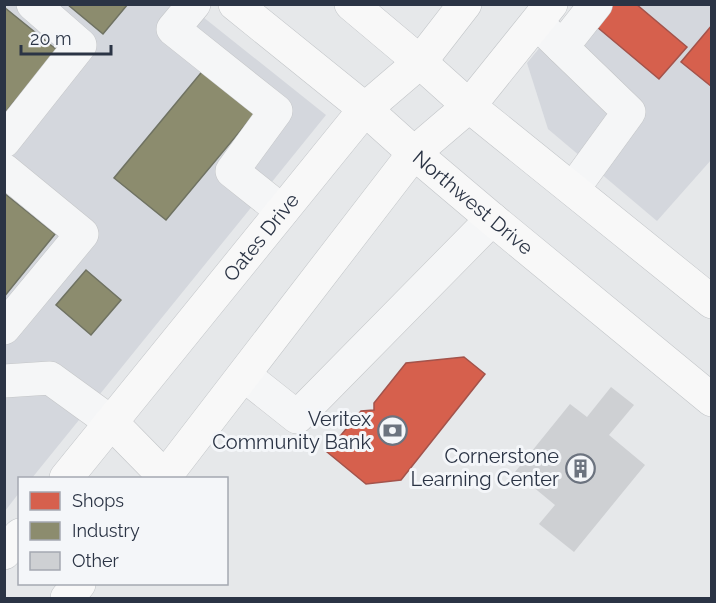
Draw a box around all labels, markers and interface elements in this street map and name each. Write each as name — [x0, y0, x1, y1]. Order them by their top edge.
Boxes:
scale bar — [21, 18, 111, 56]
text: 20 m — [30, 28, 72, 49]
street label: Northwest Drive — [408, 145, 538, 260]
street label: Oates Drive — [218, 188, 304, 286]
place label: Veritex Community Bank — [212, 407, 371, 454]
bank icon: Veritex Community Bank — [376, 415, 408, 447]
place label: Cornerstone Learning Center — [410, 444, 559, 491]
building icon: Cornerstone Learning Center — [564, 452, 596, 484]
legend — [18, 477, 228, 585]
text: Shops — [72, 490, 124, 511]
text: Industry — [72, 520, 140, 541]
text: Other — [72, 550, 120, 571]

